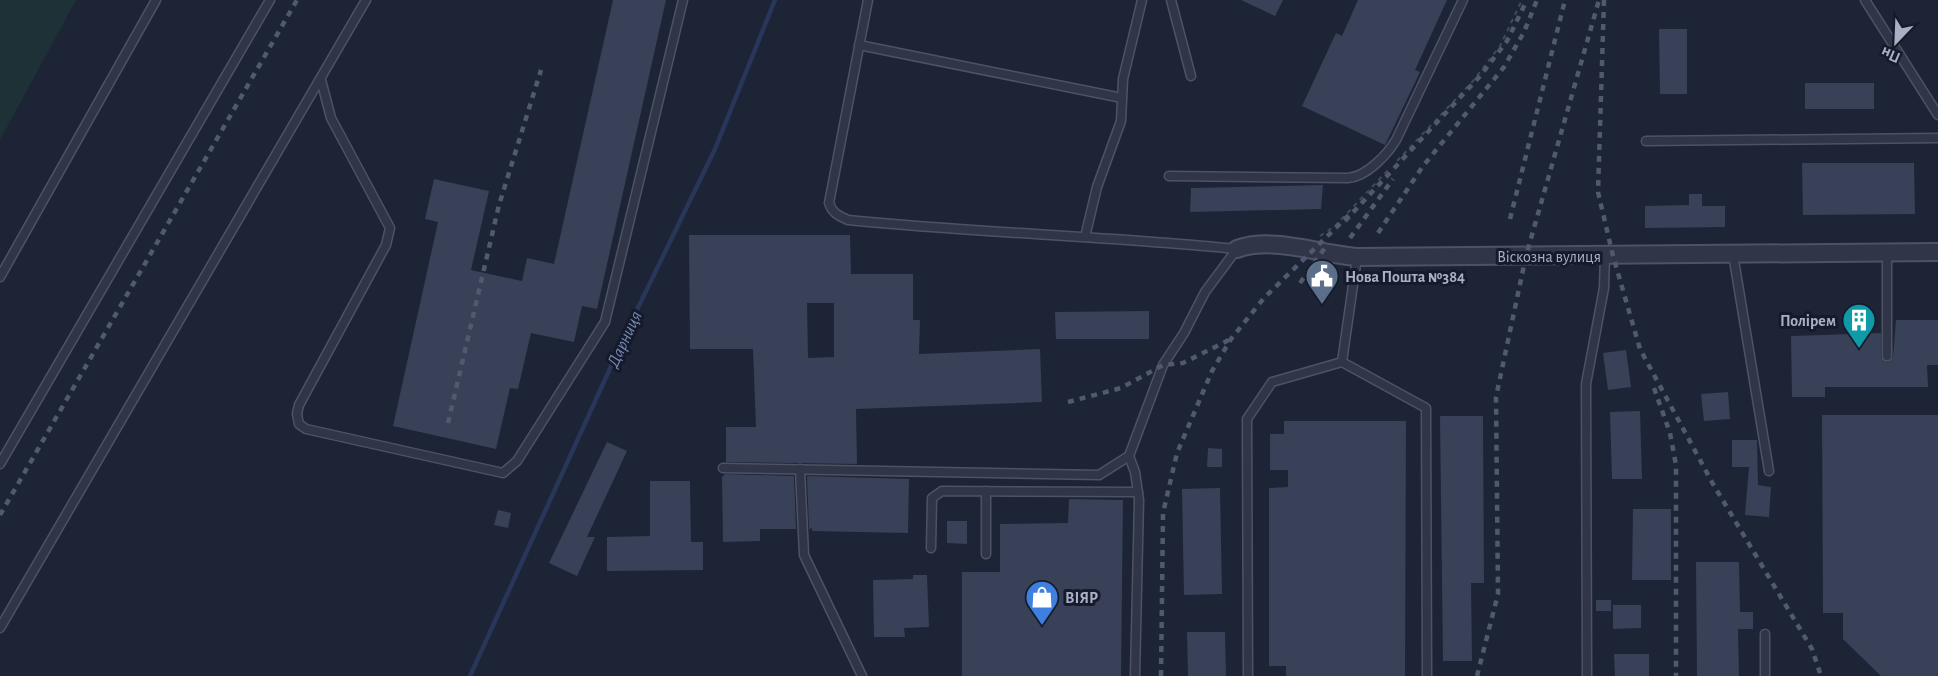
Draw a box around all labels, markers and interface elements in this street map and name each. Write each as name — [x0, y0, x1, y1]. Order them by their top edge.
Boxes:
north arrow — [1866, 12, 1926, 72]
text: Пн — [1878, 44, 1903, 66]
street label: Віскозна вулиця — [1497, 249, 1601, 266]
public building icon: Нова Пошта №384 — [1304, 258, 1340, 305]
place label: Нова Пошта №384 — [1345, 269, 1465, 285]
building icon: Полірем — [1841, 302, 1877, 349]
water label: Дарниця — [604, 308, 646, 371]
place label: Полірем — [1780, 313, 1836, 329]
shop icon: ВІЯР — [1024, 579, 1060, 626]
place label: ВІЯР — [1065, 590, 1098, 606]

